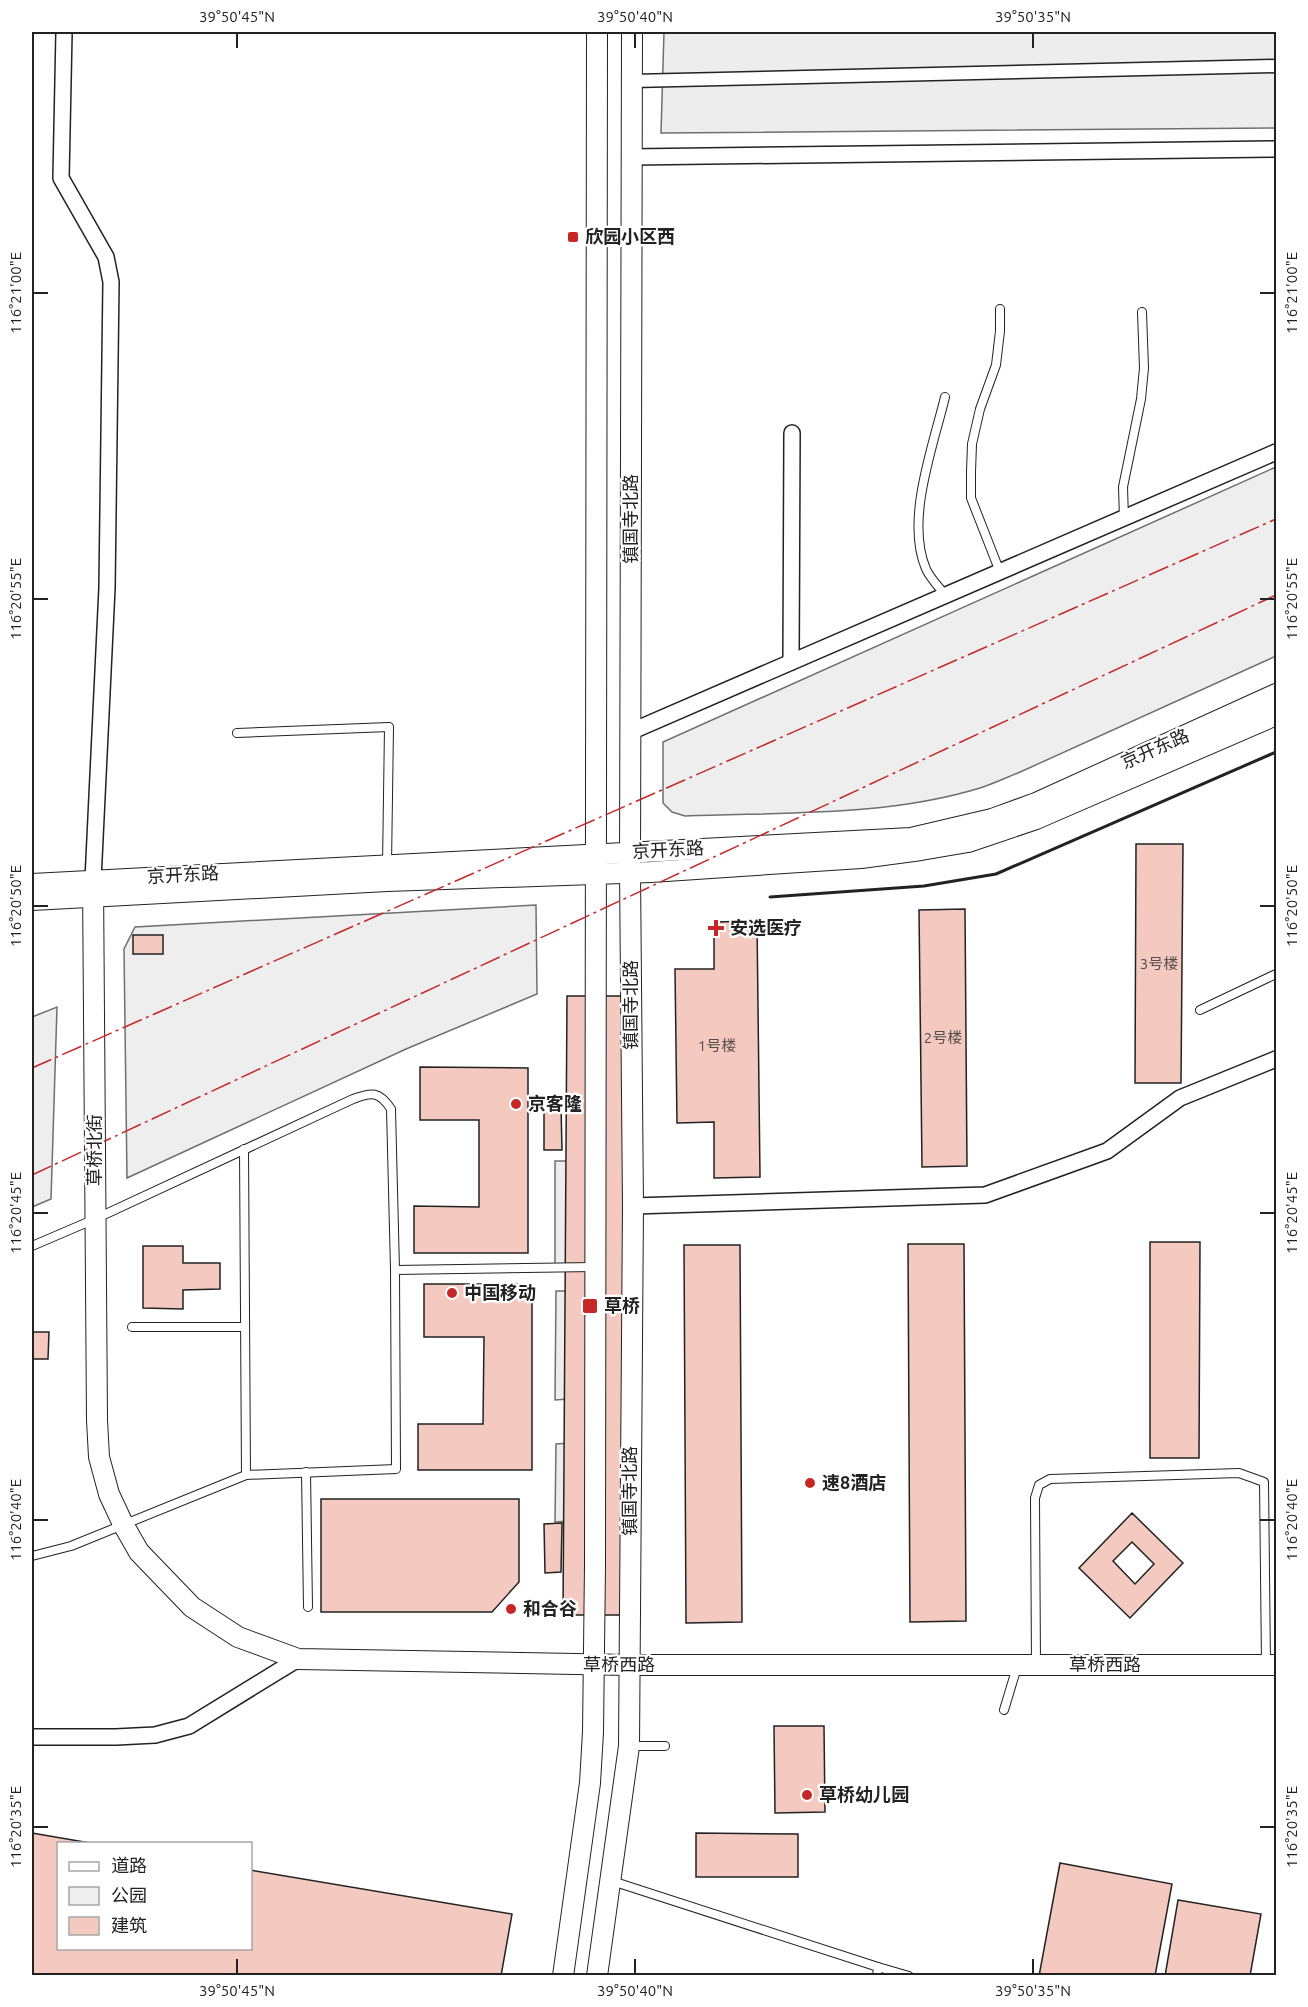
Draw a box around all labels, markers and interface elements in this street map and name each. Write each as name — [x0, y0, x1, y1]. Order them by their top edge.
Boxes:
text: 39°50'45"N — [199, 8, 275, 25]
text: 39°50'40"N — [597, 8, 673, 25]
text: 39°50'35"N — [995, 8, 1071, 25]
place label: 欣园小区西 — [585, 226, 675, 246]
marker: 欣园小区西 — [566, 230, 580, 244]
text: 116°21'00"E — [7, 252, 24, 334]
text: 116°21'00"E — [1283, 252, 1300, 334]
street label: 镇国寺北路 — [620, 474, 640, 564]
text: 116°20'55"E — [7, 558, 24, 640]
text: 116°20'55"E — [1283, 558, 1300, 640]
street label: 京开东路 — [1118, 724, 1192, 772]
street label: 京开东路 — [631, 837, 704, 861]
street label: 京开东路 — [146, 862, 219, 886]
text: 116°20'50"E — [7, 865, 24, 947]
text: 116°20'50"E — [1283, 865, 1300, 947]
place label: 安选医疗 — [730, 917, 802, 937]
marker: 安选医疗 — [707, 919, 725, 937]
house number: 3号楼 — [1140, 955, 1178, 972]
street label: 镇国寺北路 — [620, 960, 640, 1050]
house number: 2号楼 — [924, 1029, 962, 1046]
house number: 1号楼 — [698, 1037, 736, 1054]
place label: 京客隆 — [528, 1093, 582, 1113]
marker: 京客隆 — [509, 1097, 523, 1111]
street label: 草桥北街 — [84, 1114, 104, 1186]
text: 116°20'45"E — [7, 1172, 24, 1254]
text: 116°20'45"E — [1283, 1172, 1300, 1254]
place label: 中国移动 — [464, 1282, 536, 1302]
marker: 中国移动 — [445, 1286, 459, 1300]
place label: 草桥 — [604, 1295, 640, 1315]
marker: 草桥 — [581, 1297, 599, 1315]
street label: 镇国寺北路 — [619, 1446, 639, 1536]
place label: 速8酒店 — [822, 1472, 886, 1492]
marker: 速8酒店 — [803, 1476, 817, 1490]
text: 116°20'40"E — [7, 1479, 24, 1561]
text: 116°20'40"E — [1283, 1479, 1300, 1561]
place label: 和合谷 — [523, 1598, 577, 1618]
marker: 和合谷 — [504, 1602, 518, 1616]
street label: 草桥西路 — [583, 1654, 655, 1674]
street label: 草桥西路 — [1069, 1654, 1141, 1674]
place label: 草桥幼儿园 — [819, 1784, 909, 1804]
text: 116°20'35"E — [7, 1786, 24, 1868]
text: 116°20'35"E — [1283, 1786, 1300, 1868]
marker: 草桥幼儿园 — [800, 1788, 814, 1802]
legend — [57, 1842, 252, 1950]
text: 道路 — [111, 1855, 147, 1875]
text: 公园 — [111, 1885, 147, 1905]
text: 建筑 — [111, 1915, 147, 1935]
text: 39°50'45"N — [199, 1982, 275, 1999]
text: 39°50'40"N — [597, 1982, 673, 1999]
text: 39°50'35"N — [995, 1982, 1071, 1999]

